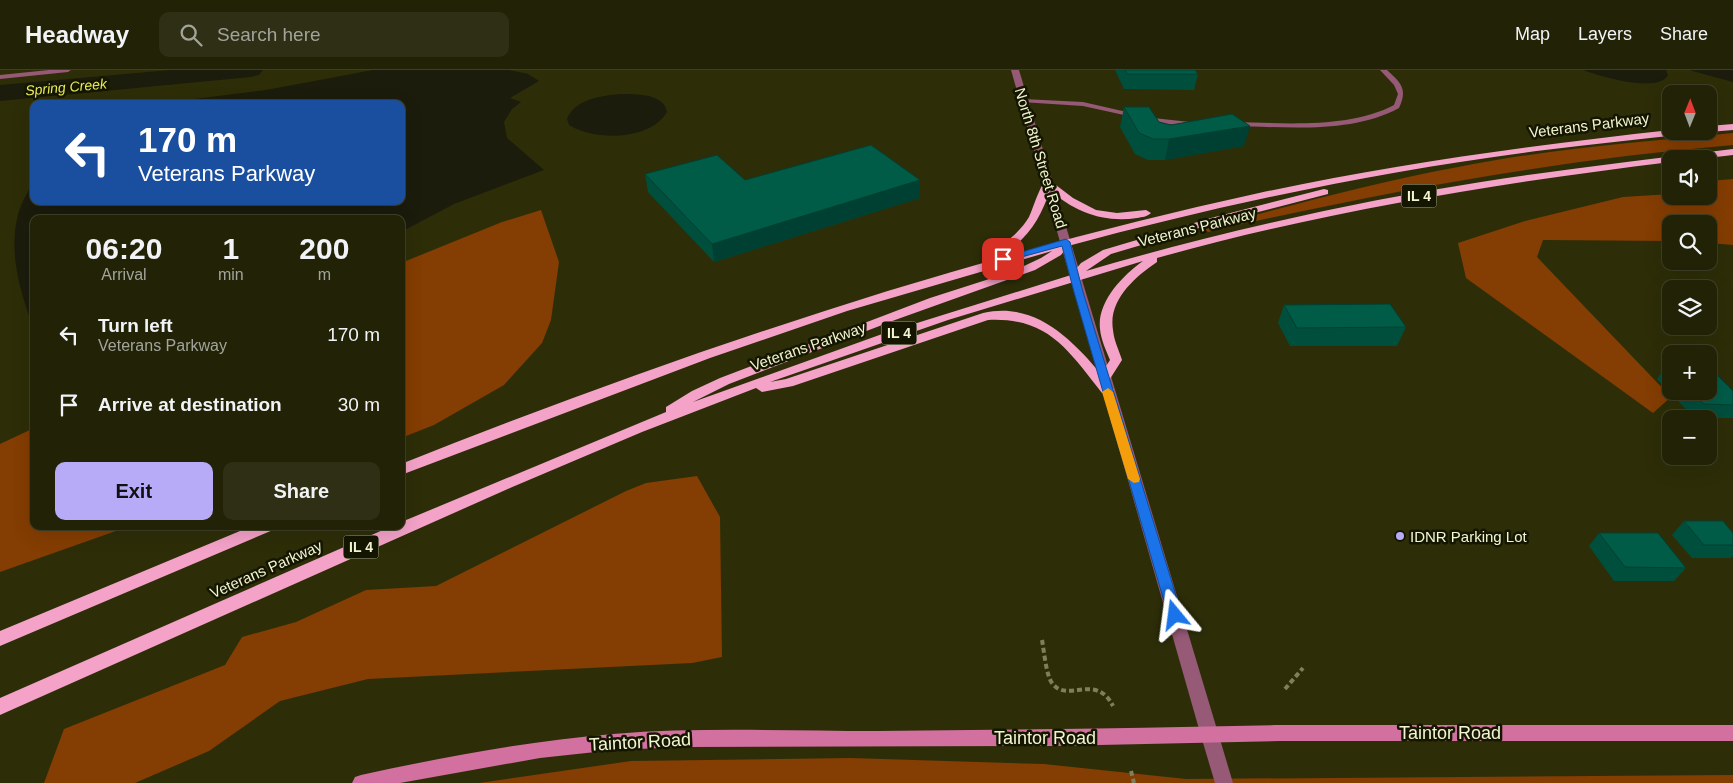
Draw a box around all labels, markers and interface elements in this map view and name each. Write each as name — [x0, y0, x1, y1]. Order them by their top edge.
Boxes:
search box — [159, 12, 509, 57]
text: Headway — [25, 21, 129, 48]
icon: search — [177, 21, 205, 49]
text: Search here — [217, 24, 321, 45]
text: Map — [1515, 24, 1550, 44]
text: Layers — [1578, 24, 1632, 44]
text: Share — [1660, 24, 1708, 44]
water label: Spring Creek — [25, 75, 108, 99]
north arrow — [1662, 85, 1718, 140]
map controls — [1662, 85, 1717, 465]
street label: North 8th Street Road — [1012, 86, 1070, 230]
street label: Veterans Parkway — [1528, 109, 1651, 141]
icon: left — [55, 120, 120, 185]
text: 170 m — [138, 120, 237, 159]
button: sound — [1662, 150, 1717, 205]
text: Veterans Parkway — [138, 161, 315, 186]
road number: IL 4 — [1402, 184, 1436, 208]
street label: Veterans Parkway — [1136, 204, 1258, 250]
button: search — [1662, 215, 1717, 270]
text: 06:20 — [86, 232, 162, 265]
text: 1 — [222, 232, 239, 265]
text: 200 — [299, 232, 349, 265]
pin — [982, 238, 1024, 280]
icon: arrive — [989, 245, 1017, 273]
text: Arrival — [101, 266, 147, 283]
text: min — [218, 266, 244, 283]
text: m — [318, 266, 331, 283]
button: layers — [1662, 280, 1717, 335]
text: Turn left — [98, 315, 173, 336]
street label: Veterans Parkway — [748, 318, 868, 374]
icon: left — [55, 321, 83, 349]
road number: IL 4 — [882, 322, 916, 344]
text: 170 m — [327, 324, 380, 345]
text: Veterans Parkway — [98, 337, 227, 354]
button: + — [1662, 345, 1717, 400]
icon: arrive — [55, 391, 83, 419]
text: Arrive at destination — [98, 394, 282, 415]
text: 30 m — [338, 394, 380, 415]
button: − — [1662, 410, 1717, 465]
button: Exit — [55, 462, 213, 520]
button: Share — [223, 462, 380, 520]
place label: IDNR Parking Lot — [1410, 528, 1528, 545]
marker: IDNR Parking Lot — [1394, 530, 1406, 542]
street label: Veterans Parkway — [207, 536, 325, 601]
road number: IL 4 — [344, 536, 378, 558]
position arrow — [1148, 588, 1200, 640]
street label: Taintor Road — [1399, 723, 1501, 743]
street label: Taintor Road — [994, 728, 1096, 748]
street label: Taintor Road — [589, 729, 691, 755]

